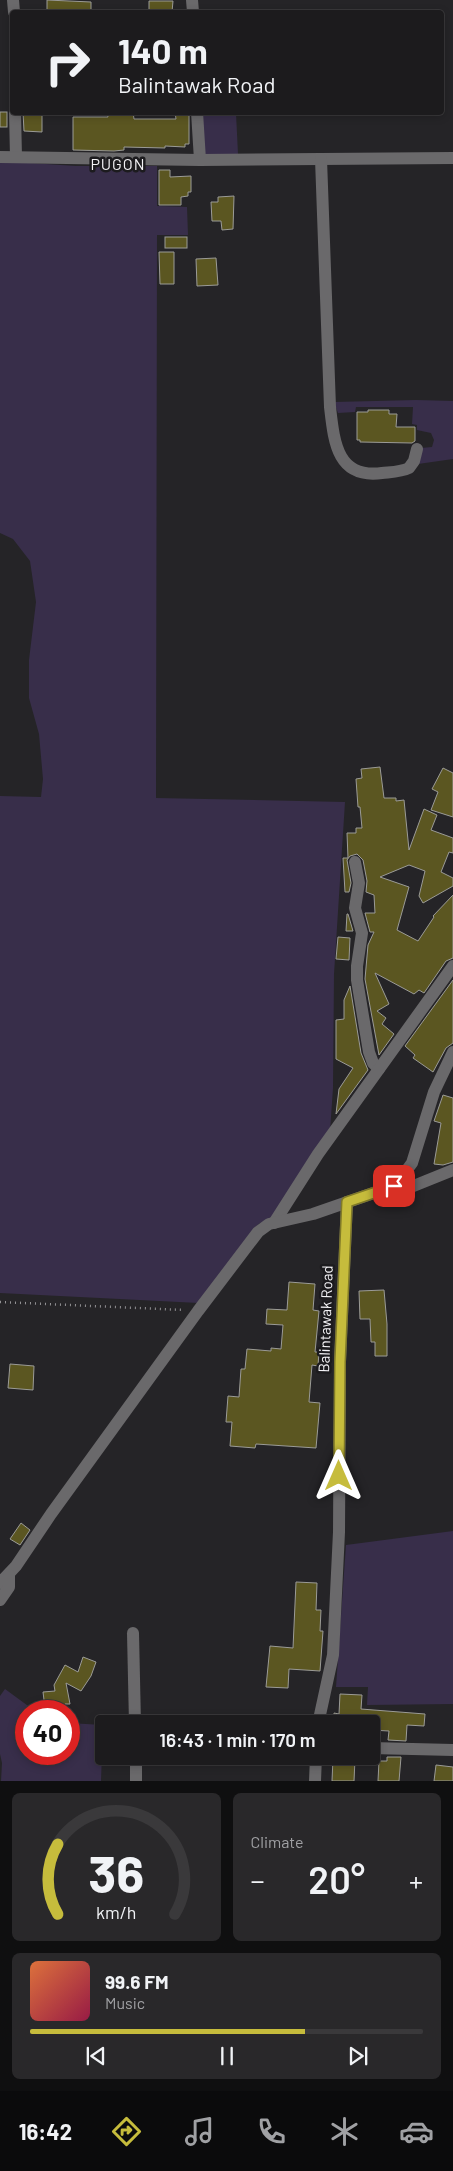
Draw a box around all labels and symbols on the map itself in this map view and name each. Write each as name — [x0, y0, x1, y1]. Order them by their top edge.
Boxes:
district label: PUGON — [90, 154, 146, 173]
pin — [373, 1165, 415, 1207]
street label: Balintawak Road — [314, 1265, 336, 1373]
position arrow — [312, 1449, 364, 1501]
speed limit sign: 40 — [15, 1700, 80, 1765]

